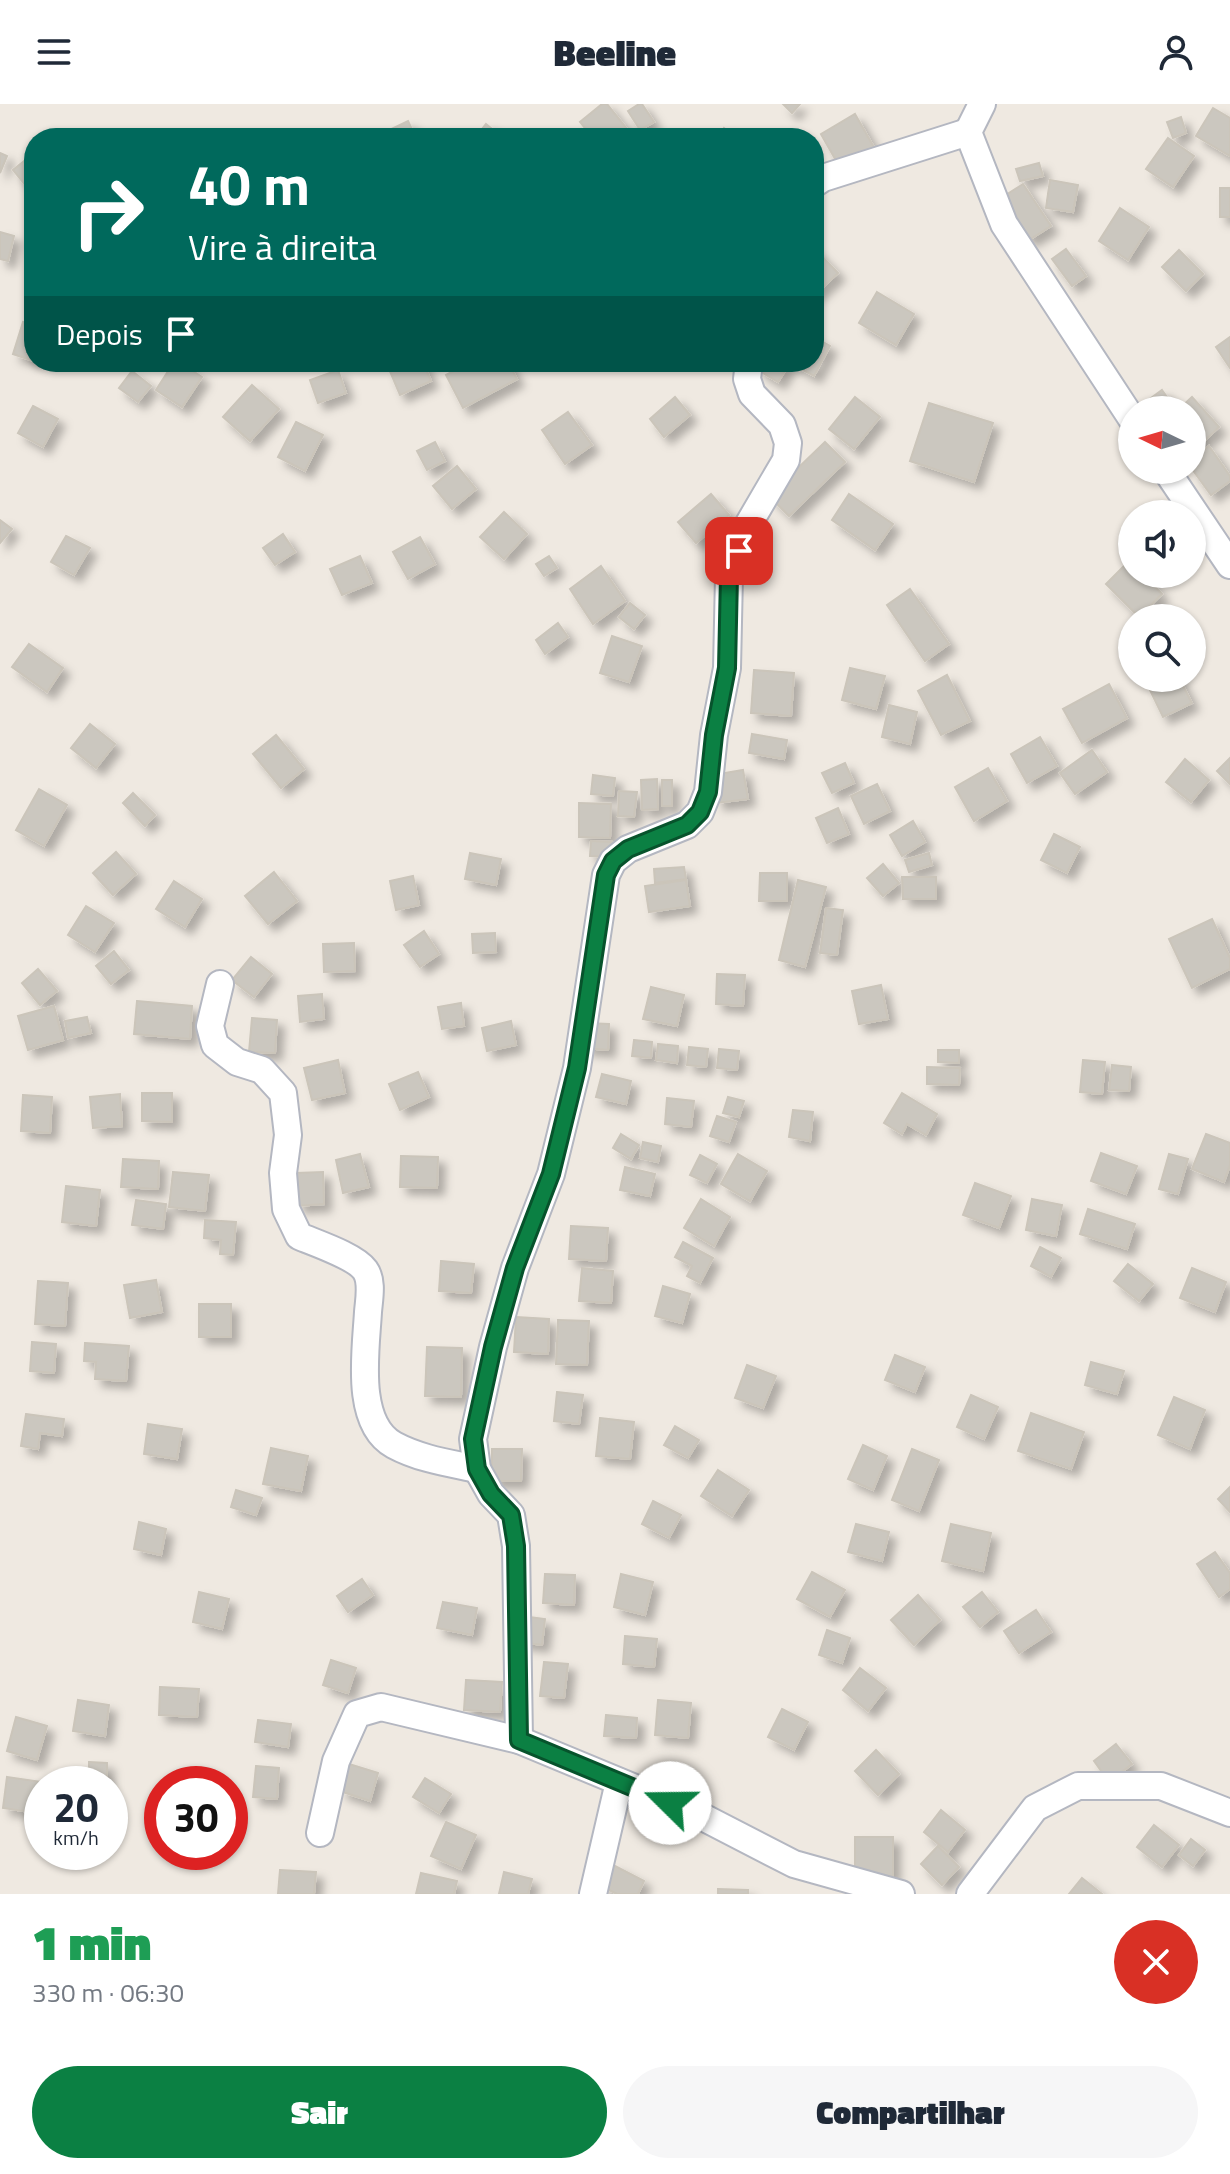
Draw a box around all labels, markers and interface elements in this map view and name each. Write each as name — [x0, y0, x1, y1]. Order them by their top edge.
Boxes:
text: Beeline — [554, 25, 676, 80]
icon: menu — [32, 30, 76, 74]
icon: person — [1154, 30, 1198, 74]
text: 40 m — [188, 142, 310, 227]
icon: right — [56, 160, 160, 264]
text: Vire à direita — [188, 219, 377, 274]
text: Depois — [56, 311, 143, 357]
icon: arrive — [159, 312, 203, 356]
north arrow — [1118, 396, 1206, 484]
map controls — [1118, 396, 1206, 692]
button: sound — [1118, 500, 1206, 588]
pin — [705, 517, 773, 585]
icon: arrive — [717, 529, 761, 573]
button: search — [1118, 604, 1206, 692]
position arrow — [628, 1761, 712, 1845]
speed limit sign: 30 — [144, 1766, 248, 1870]
text: 20 — [54, 1777, 98, 1838]
text: km/h — [53, 1822, 99, 1853]
text: 1 min — [32, 1906, 151, 1979]
button: close — [1114, 1920, 1198, 2004]
text: 330 m · 06:30 — [32, 1973, 184, 2012]
button: Sair — [32, 2066, 607, 2158]
button: Compartilhar — [623, 2066, 1198, 2158]

